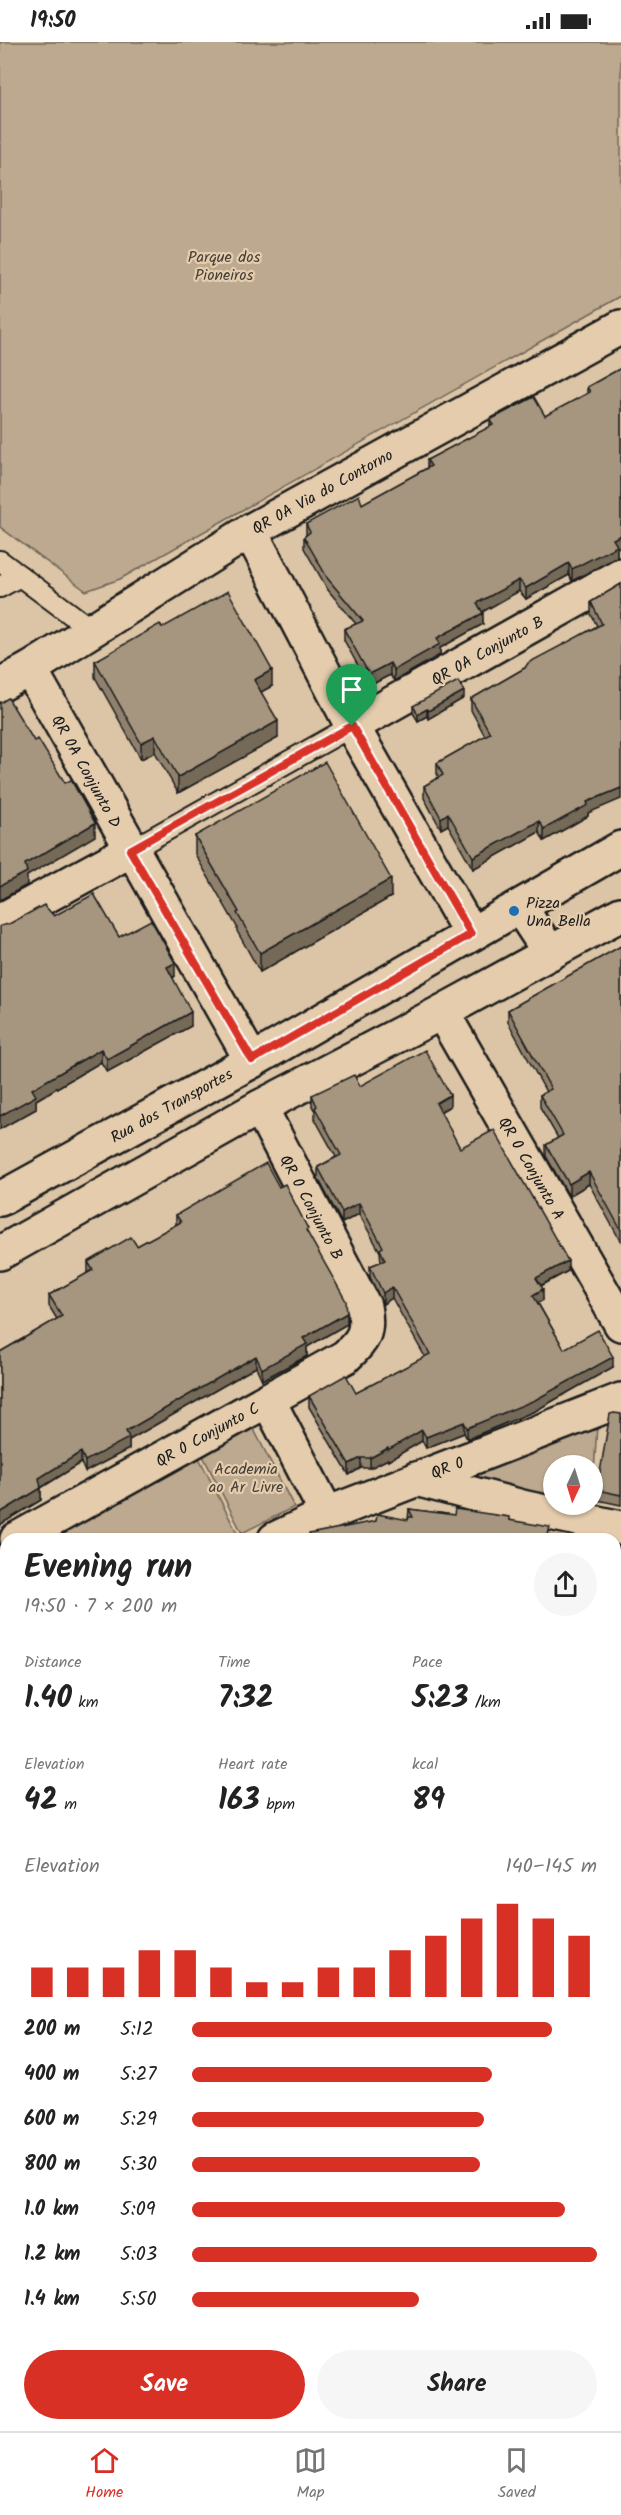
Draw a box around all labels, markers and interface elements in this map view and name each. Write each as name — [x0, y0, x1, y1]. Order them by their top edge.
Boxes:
text: 19:50 — [30, 4, 76, 39]
park label: Parque dos Pioneiros — [188, 245, 260, 288]
street label: QR 0A Via do Contorno — [248, 443, 398, 542]
street label: QR 0A Conjunto B — [427, 610, 549, 693]
pin — [326, 664, 377, 726]
icon: arrive — [335, 673, 368, 706]
street label: QR 0A Conjunto D — [44, 711, 127, 833]
place label: Pizza Una Bella — [526, 891, 591, 934]
marker: Pizza Una Bella — [507, 904, 521, 918]
street label: Rua dos Transportes — [106, 1062, 238, 1150]
street label: QR 0 Conjunto A — [491, 1112, 571, 1225]
street label: QR 0 Conjunto B — [272, 1151, 349, 1265]
street label: QR 0 Conjunto C — [151, 1396, 264, 1474]
street label: QR 0 — [427, 1451, 468, 1486]
north arrow — [543, 1455, 603, 1515]
map controls — [543, 1455, 603, 1515]
park label: Academia ao Ar Livre — [209, 1457, 283, 1500]
text: Evening run — [24, 1542, 192, 1595]
button: share — [534, 1553, 597, 1616]
text: 19:50 · 7 × 200 m — [24, 1591, 177, 1623]
text: Distance — [24, 1650, 82, 1675]
text: Time — [218, 1650, 250, 1675]
text: Pace — [412, 1650, 443, 1675]
text: 1.40 — [24, 1675, 72, 1723]
text: 7:32 — [218, 1675, 273, 1723]
text: 5:23 — [412, 1675, 468, 1723]
text: km — [72, 1690, 99, 1715]
text: /km — [468, 1690, 501, 1715]
text: Elevation — [24, 1752, 85, 1777]
text: Heart rate — [218, 1752, 288, 1777]
text: kcal — [412, 1752, 438, 1777]
text: 42 — [24, 1777, 58, 1825]
text: 163 — [218, 1777, 260, 1825]
text: 89 — [412, 1777, 445, 1825]
text: m — [58, 1792, 77, 1817]
text: bpm — [260, 1792, 295, 1817]
text: Elevation — [24, 1851, 100, 1883]
text: 140–145 m — [506, 1851, 597, 1883]
text: 200 m — [24, 2014, 80, 2046]
text: 5:12 — [120, 2014, 154, 2046]
text: 400 m — [24, 2059, 80, 2091]
text: 5:27 — [120, 2059, 157, 2091]
text: 600 m — [24, 2104, 79, 2136]
text: 5:29 — [120, 2104, 157, 2136]
text: 800 m — [24, 2149, 80, 2181]
text: 5:30 — [120, 2149, 157, 2181]
text: 1.0 km — [24, 2194, 79, 2226]
text: 5:09 — [120, 2194, 155, 2226]
text: 1.2 km — [24, 2239, 80, 2271]
text: 5:03 — [120, 2239, 157, 2271]
text: 1.4 km — [24, 2284, 80, 2316]
text: 5:50 — [120, 2284, 156, 2316]
button: Save — [24, 2350, 305, 2419]
button: Share — [317, 2350, 597, 2419]
tab: Home — [85, 2444, 123, 2505]
tab: Map — [294, 2444, 327, 2505]
tab: Saved — [498, 2444, 536, 2505]

